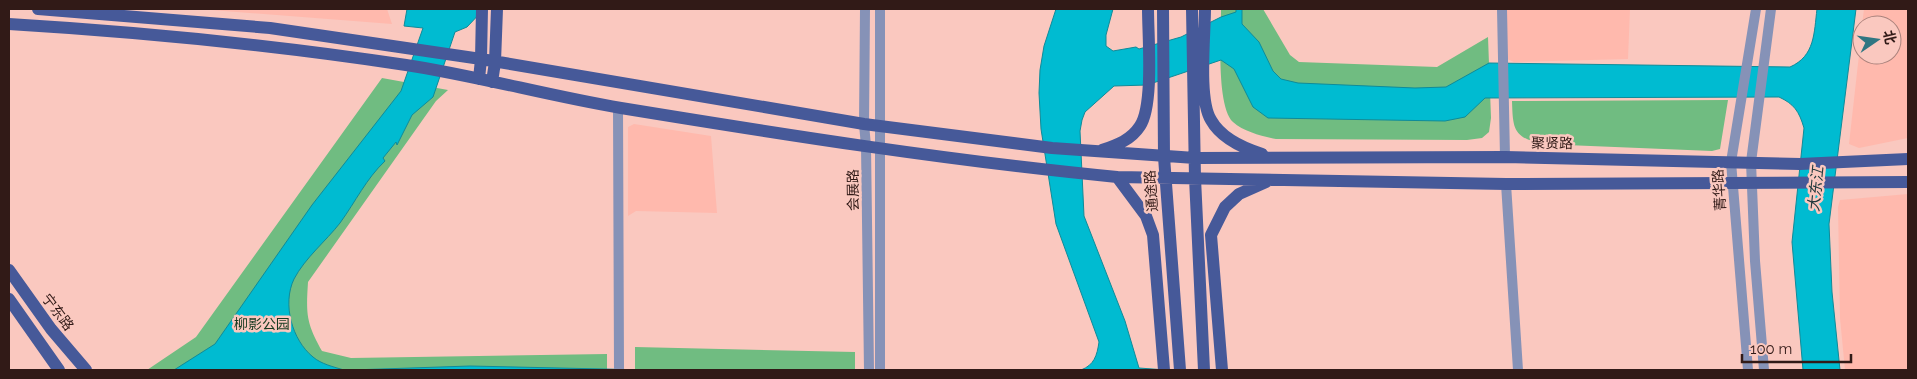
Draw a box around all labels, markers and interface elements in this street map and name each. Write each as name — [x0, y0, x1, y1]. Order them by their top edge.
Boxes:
north arrow — [1852, 15, 1902, 65]
text: 北 — [1880, 28, 1899, 46]
street label: 聚贤路 — [1531, 135, 1573, 151]
water label: 大东江 — [1805, 164, 1828, 212]
street label: 菁华路 — [1710, 168, 1728, 212]
street label: 会展路 — [845, 169, 861, 211]
street label: 通途路 — [1142, 169, 1160, 213]
street label: 宁东路 — [39, 290, 77, 334]
park label: 柳影公园 — [234, 316, 290, 332]
scale bar — [1742, 332, 1851, 364]
text: 100 m — [1750, 340, 1792, 358]

